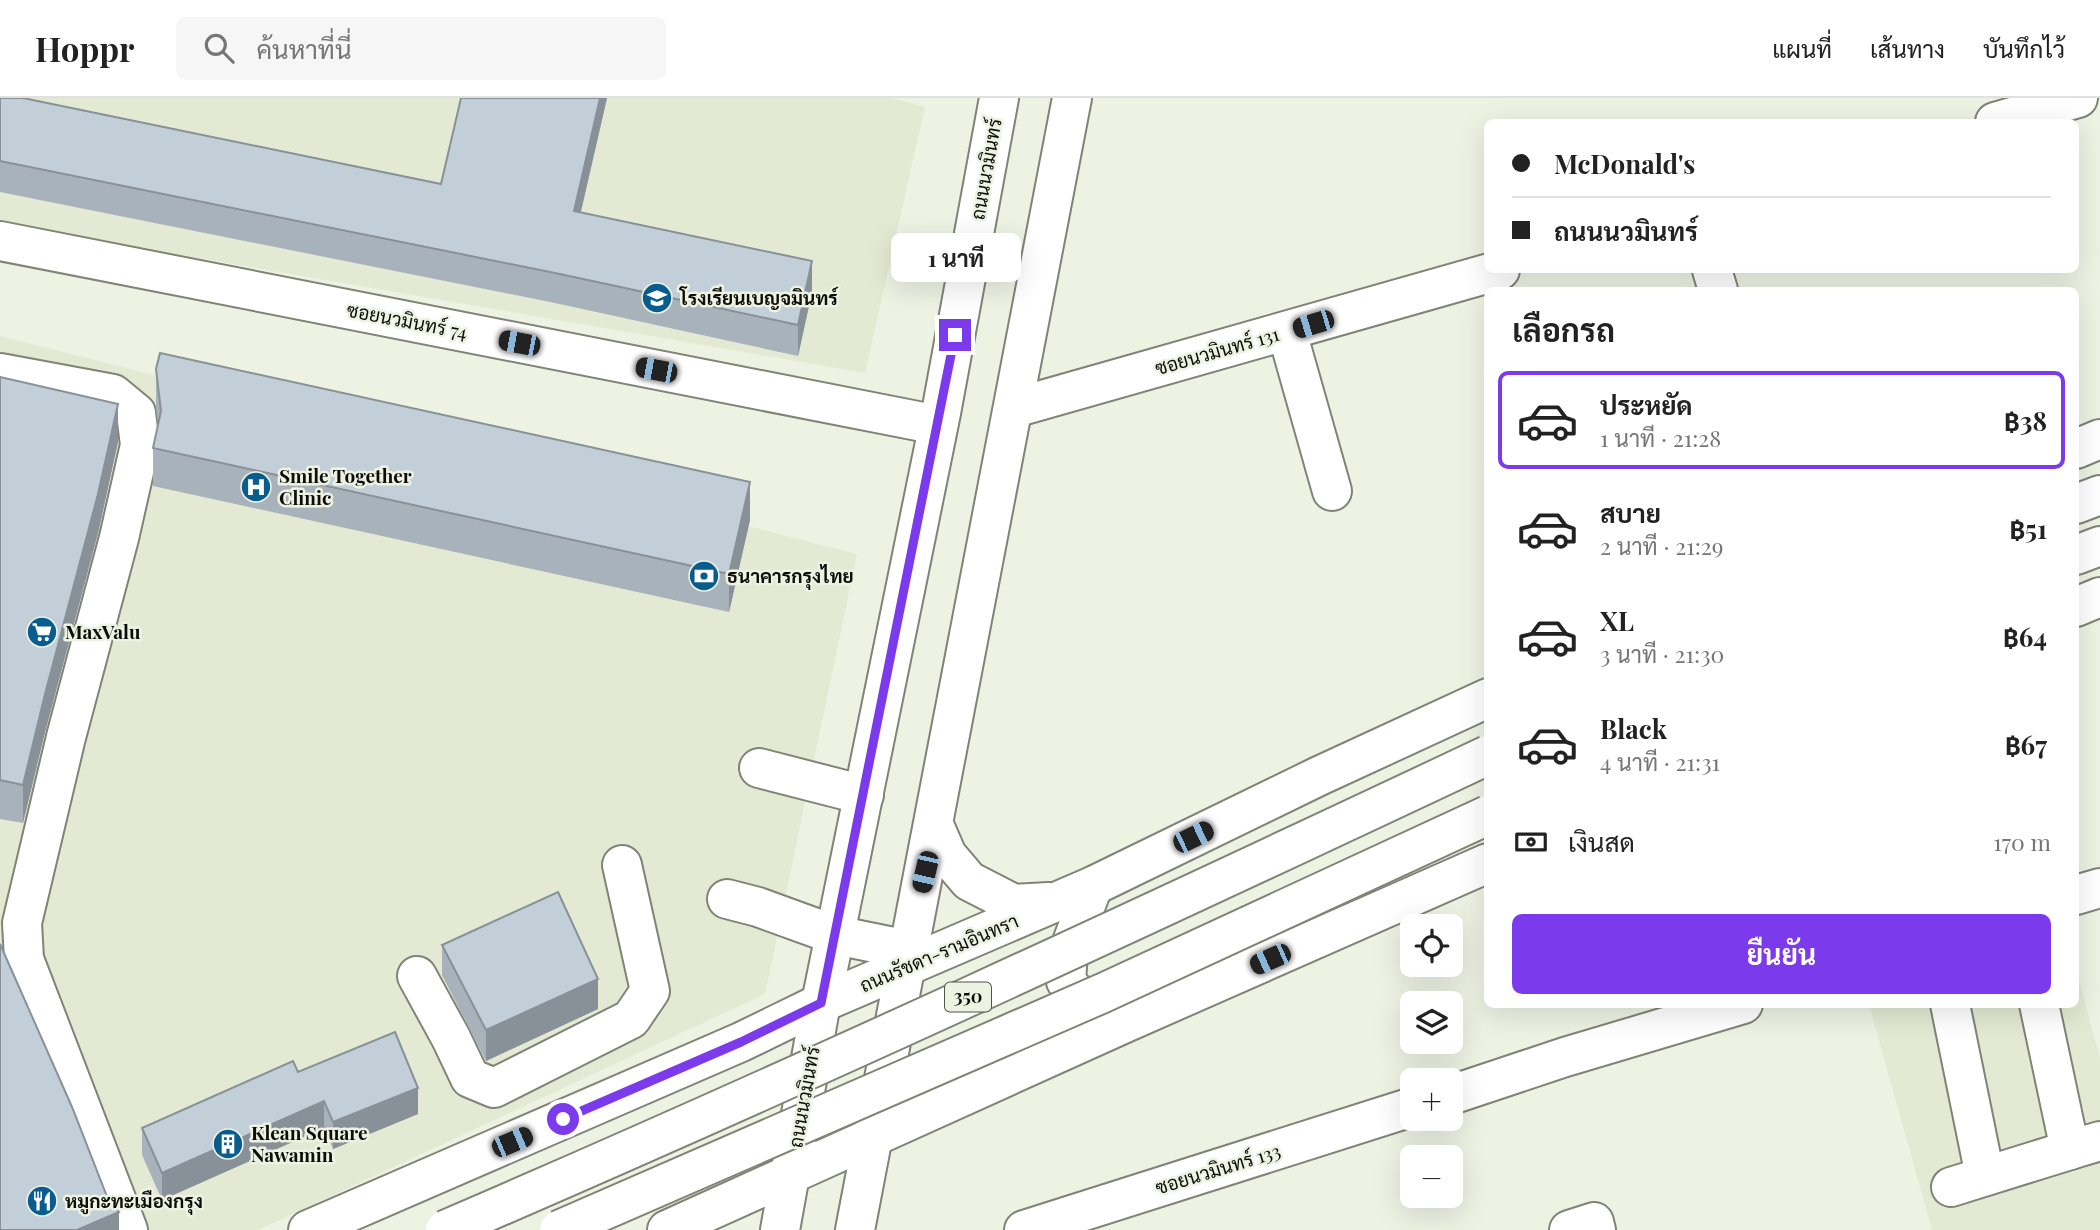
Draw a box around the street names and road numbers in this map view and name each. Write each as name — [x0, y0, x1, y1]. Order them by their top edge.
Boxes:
street label: ถนนนวมินทร์ — [963, 116, 1007, 222]
street label: ซอยนวมินทร์ 74 — [345, 296, 470, 344]
street label: ซอยนวมินทร์ 131 — [1152, 320, 1282, 380]
street label: ถนนรัชดา-รามอินทรา — [855, 907, 1022, 997]
road number: 350 — [945, 982, 991, 1012]
street label: ถนนนวมินทร์ — [781, 1044, 825, 1150]
street label: ซอยนวมินทร์ 133 — [1152, 1137, 1283, 1199]

